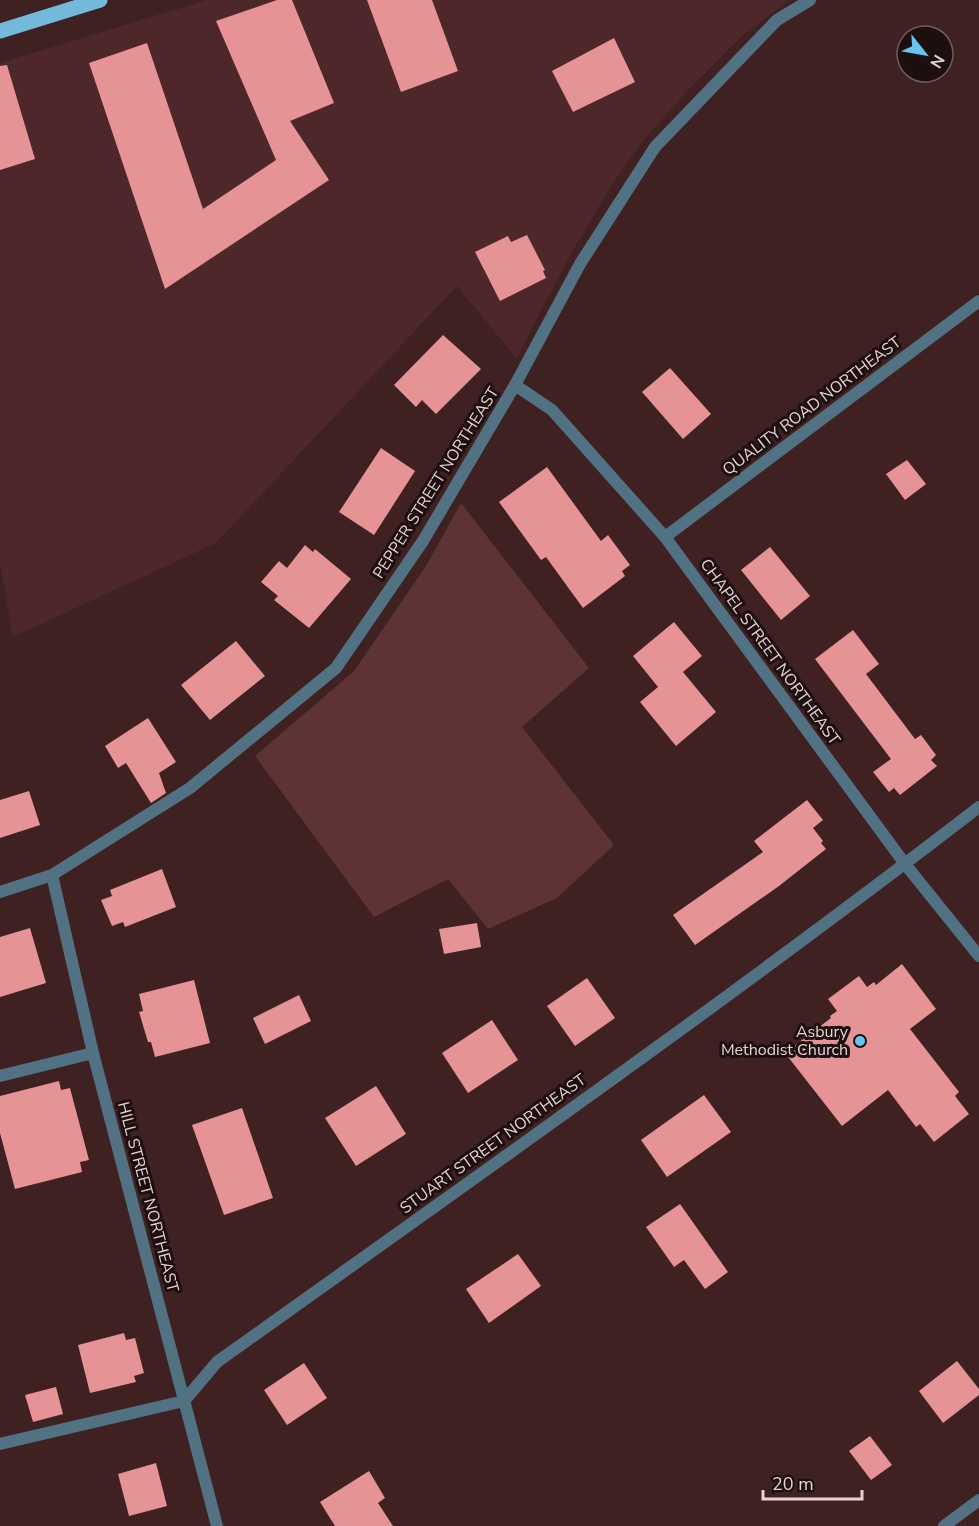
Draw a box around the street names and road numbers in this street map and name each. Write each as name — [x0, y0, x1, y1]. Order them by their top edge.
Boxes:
street label: QUALITY ROAD NORTHEAST — [718, 331, 906, 480]
street label: PEPPER STREET NORTHEAST — [368, 383, 504, 583]
street label: CHAPEL STREET NORTHEAST — [695, 554, 845, 750]
street label: STUART STREET NORTHEAST — [396, 1069, 591, 1219]
street label: HILL STREET NORTHEAST — [112, 1099, 184, 1295]

